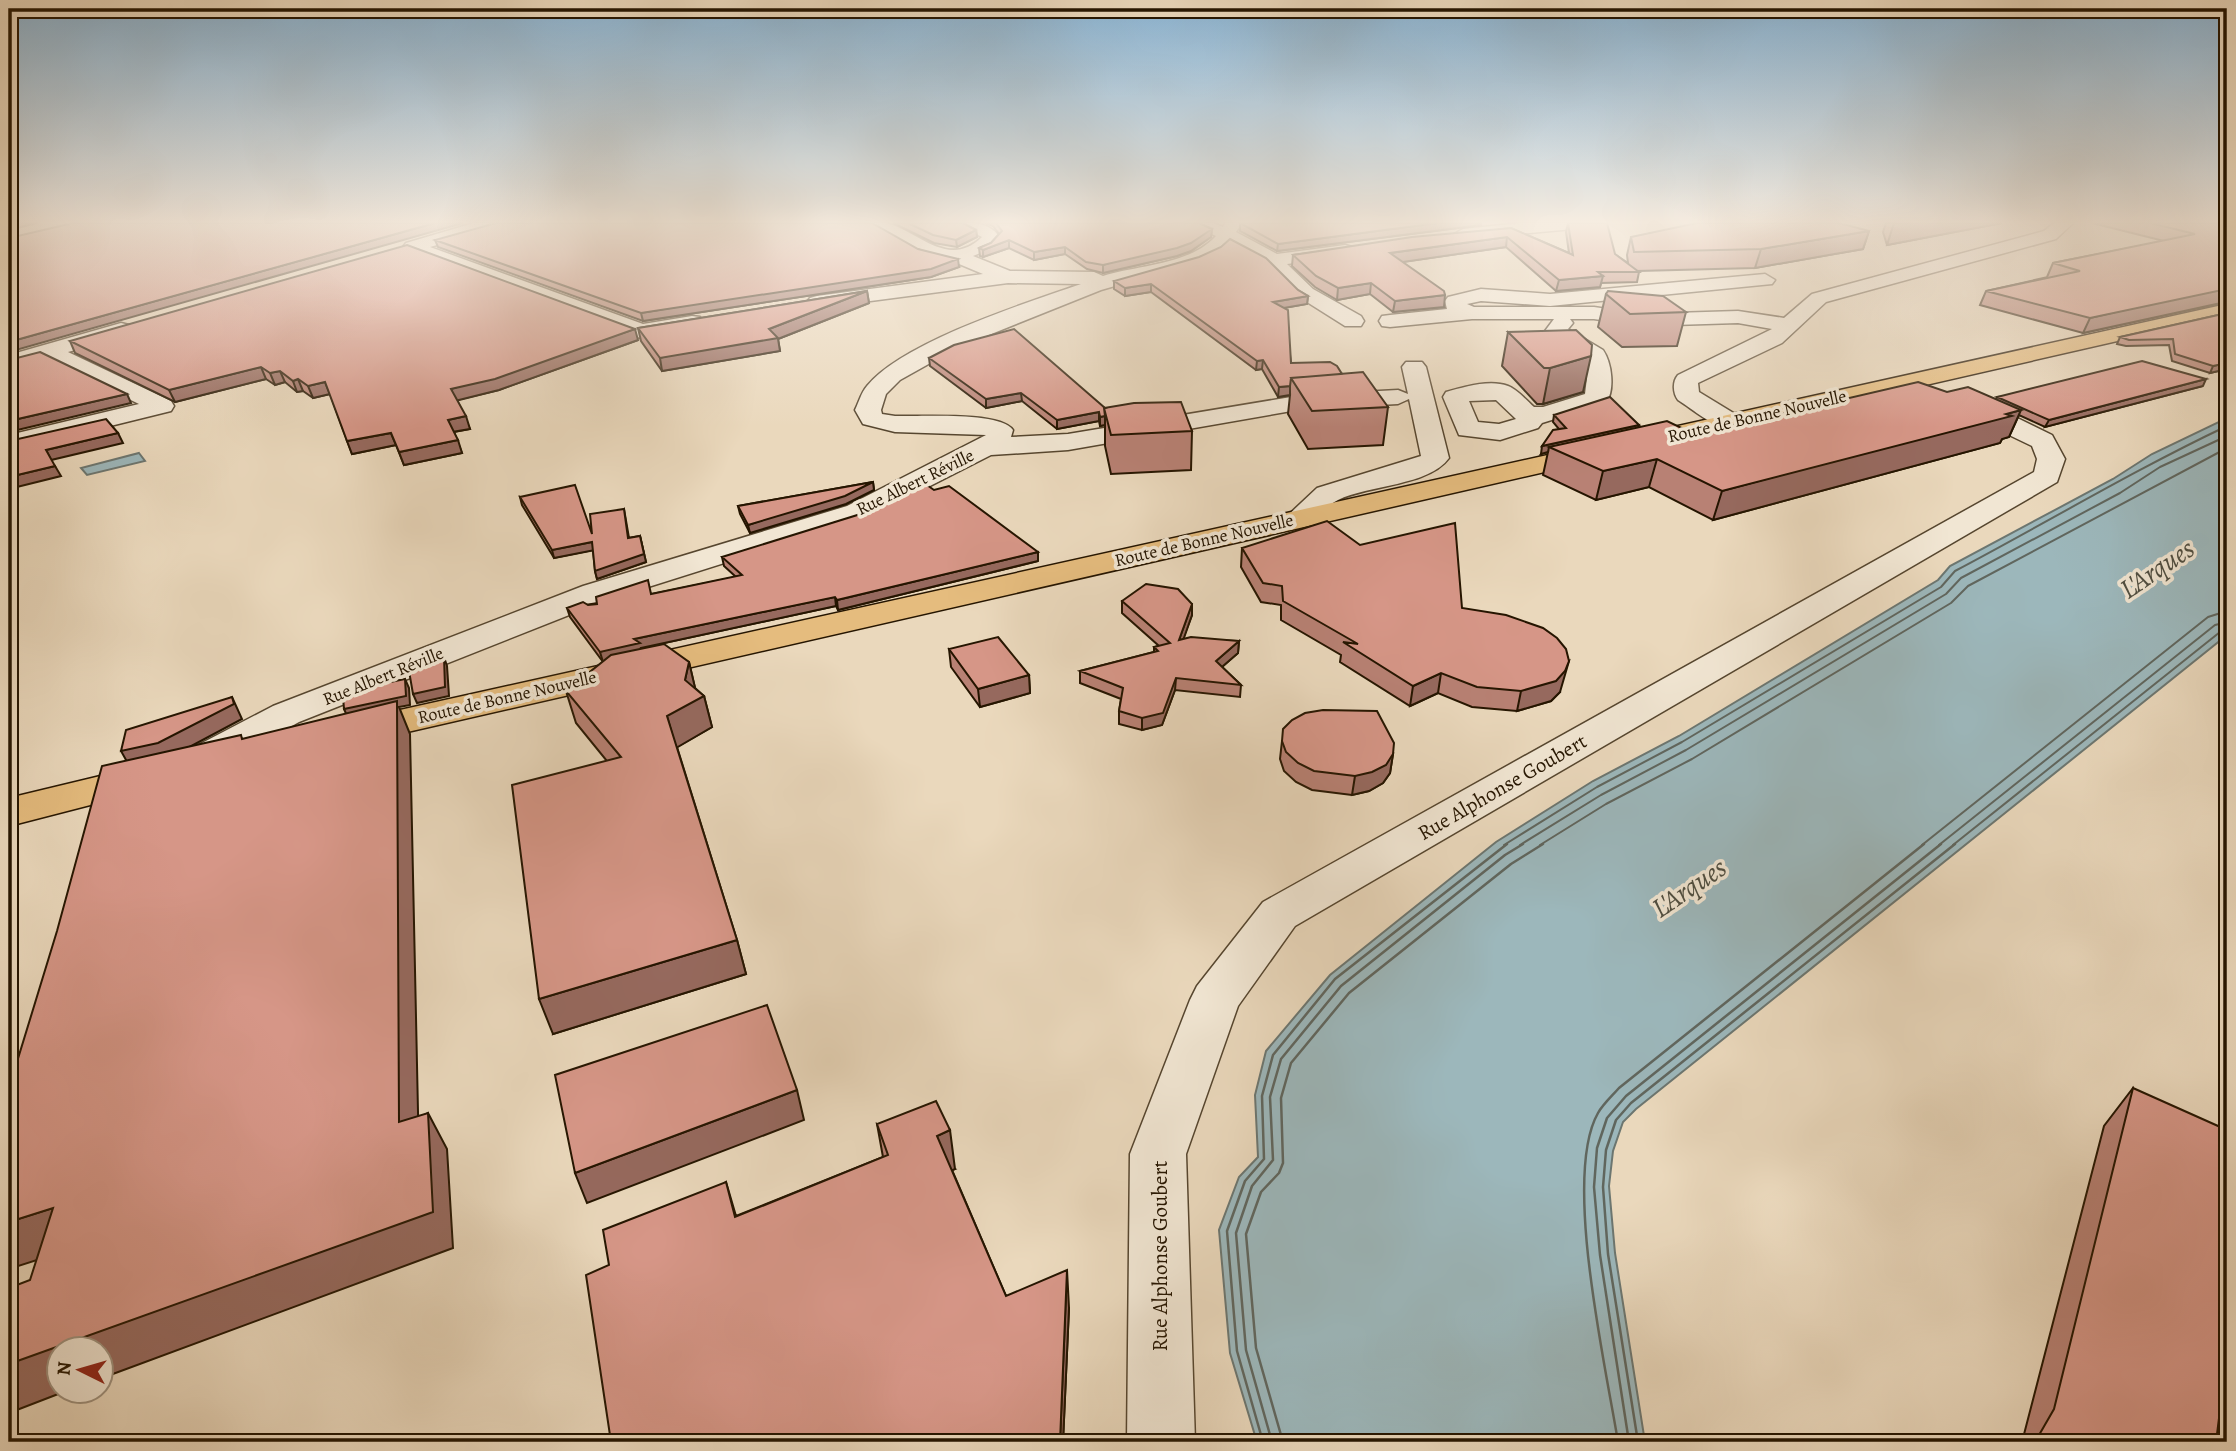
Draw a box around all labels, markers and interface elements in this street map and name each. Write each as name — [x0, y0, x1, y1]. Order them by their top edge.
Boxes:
street label: Route de Bonne Nouvelle — [1665, 384, 1849, 448]
street label: Rue Albert Réville — [852, 443, 978, 521]
street label: Route de Bonne Nouvelle — [1112, 508, 1296, 572]
water label: L'Arques — [2112, 530, 2202, 608]
street label: Rue Albert Réville — [319, 641, 447, 711]
street label: Route de Bonne Nouvelle — [415, 665, 599, 729]
street label: Rue Alphonse Goubert — [1412, 727, 1592, 847]
water label: L'Arques — [1644, 849, 1734, 927]
street label: Rue Alphonse Goubert — [1146, 1161, 1174, 1351]
north arrow — [46, 1336, 116, 1406]
text: N — [51, 1360, 78, 1377]

